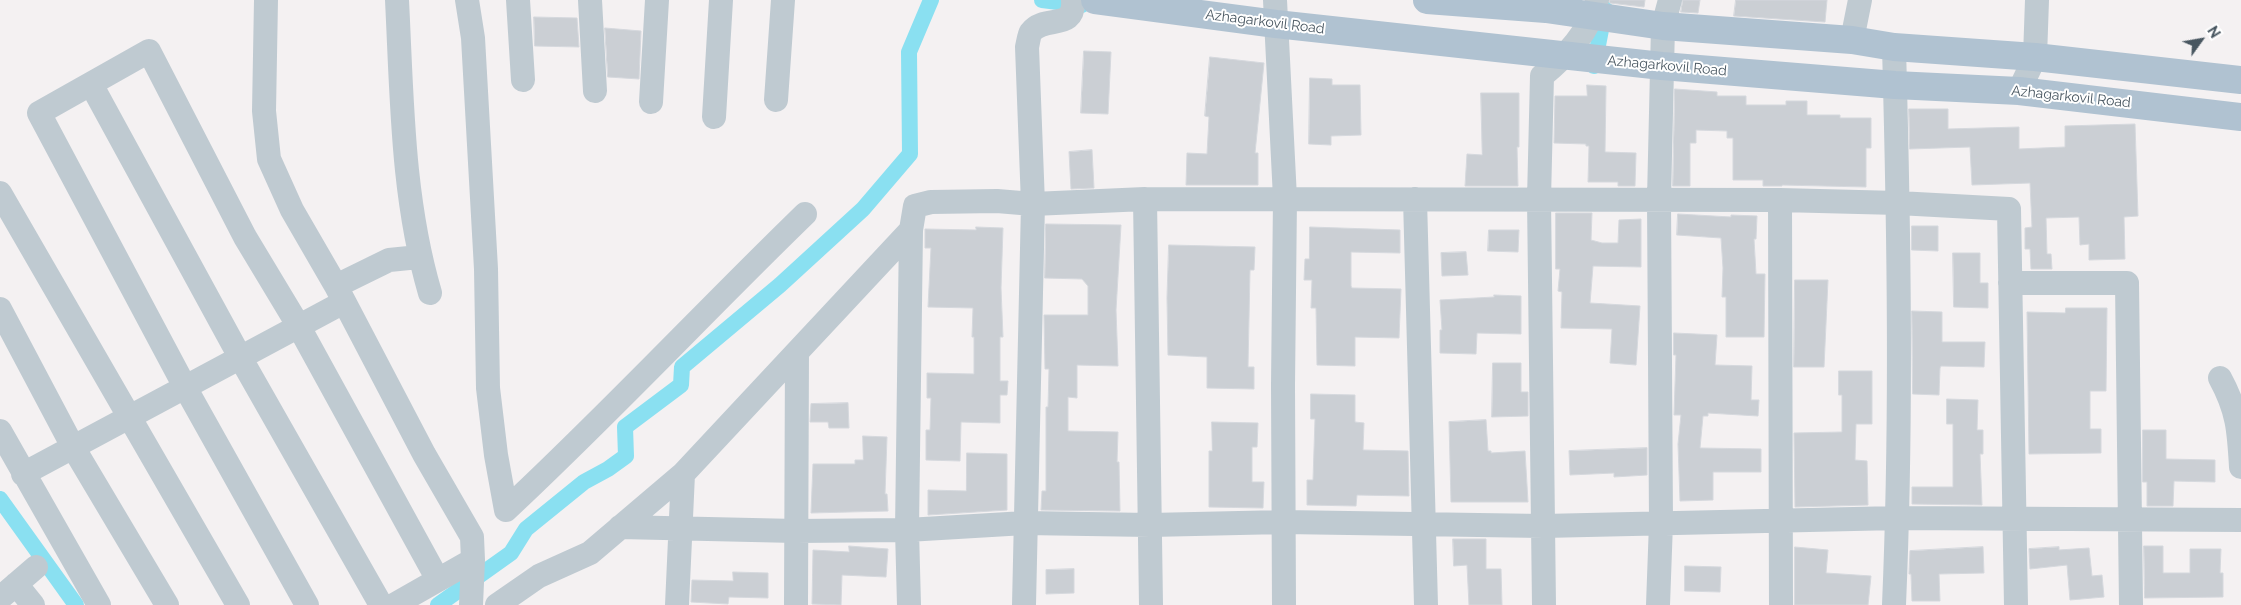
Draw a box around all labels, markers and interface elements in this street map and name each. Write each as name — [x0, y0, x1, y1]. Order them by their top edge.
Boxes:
street label: Azhagarkovil Road — [1204, 6, 1326, 38]
north arrow — [2176, 15, 2226, 65]
text: N — [2204, 23, 2223, 41]
street label: Azhagarkovil Road — [1607, 52, 1727, 80]
street label: Azhagarkovil Road — [2010, 82, 2132, 112]

